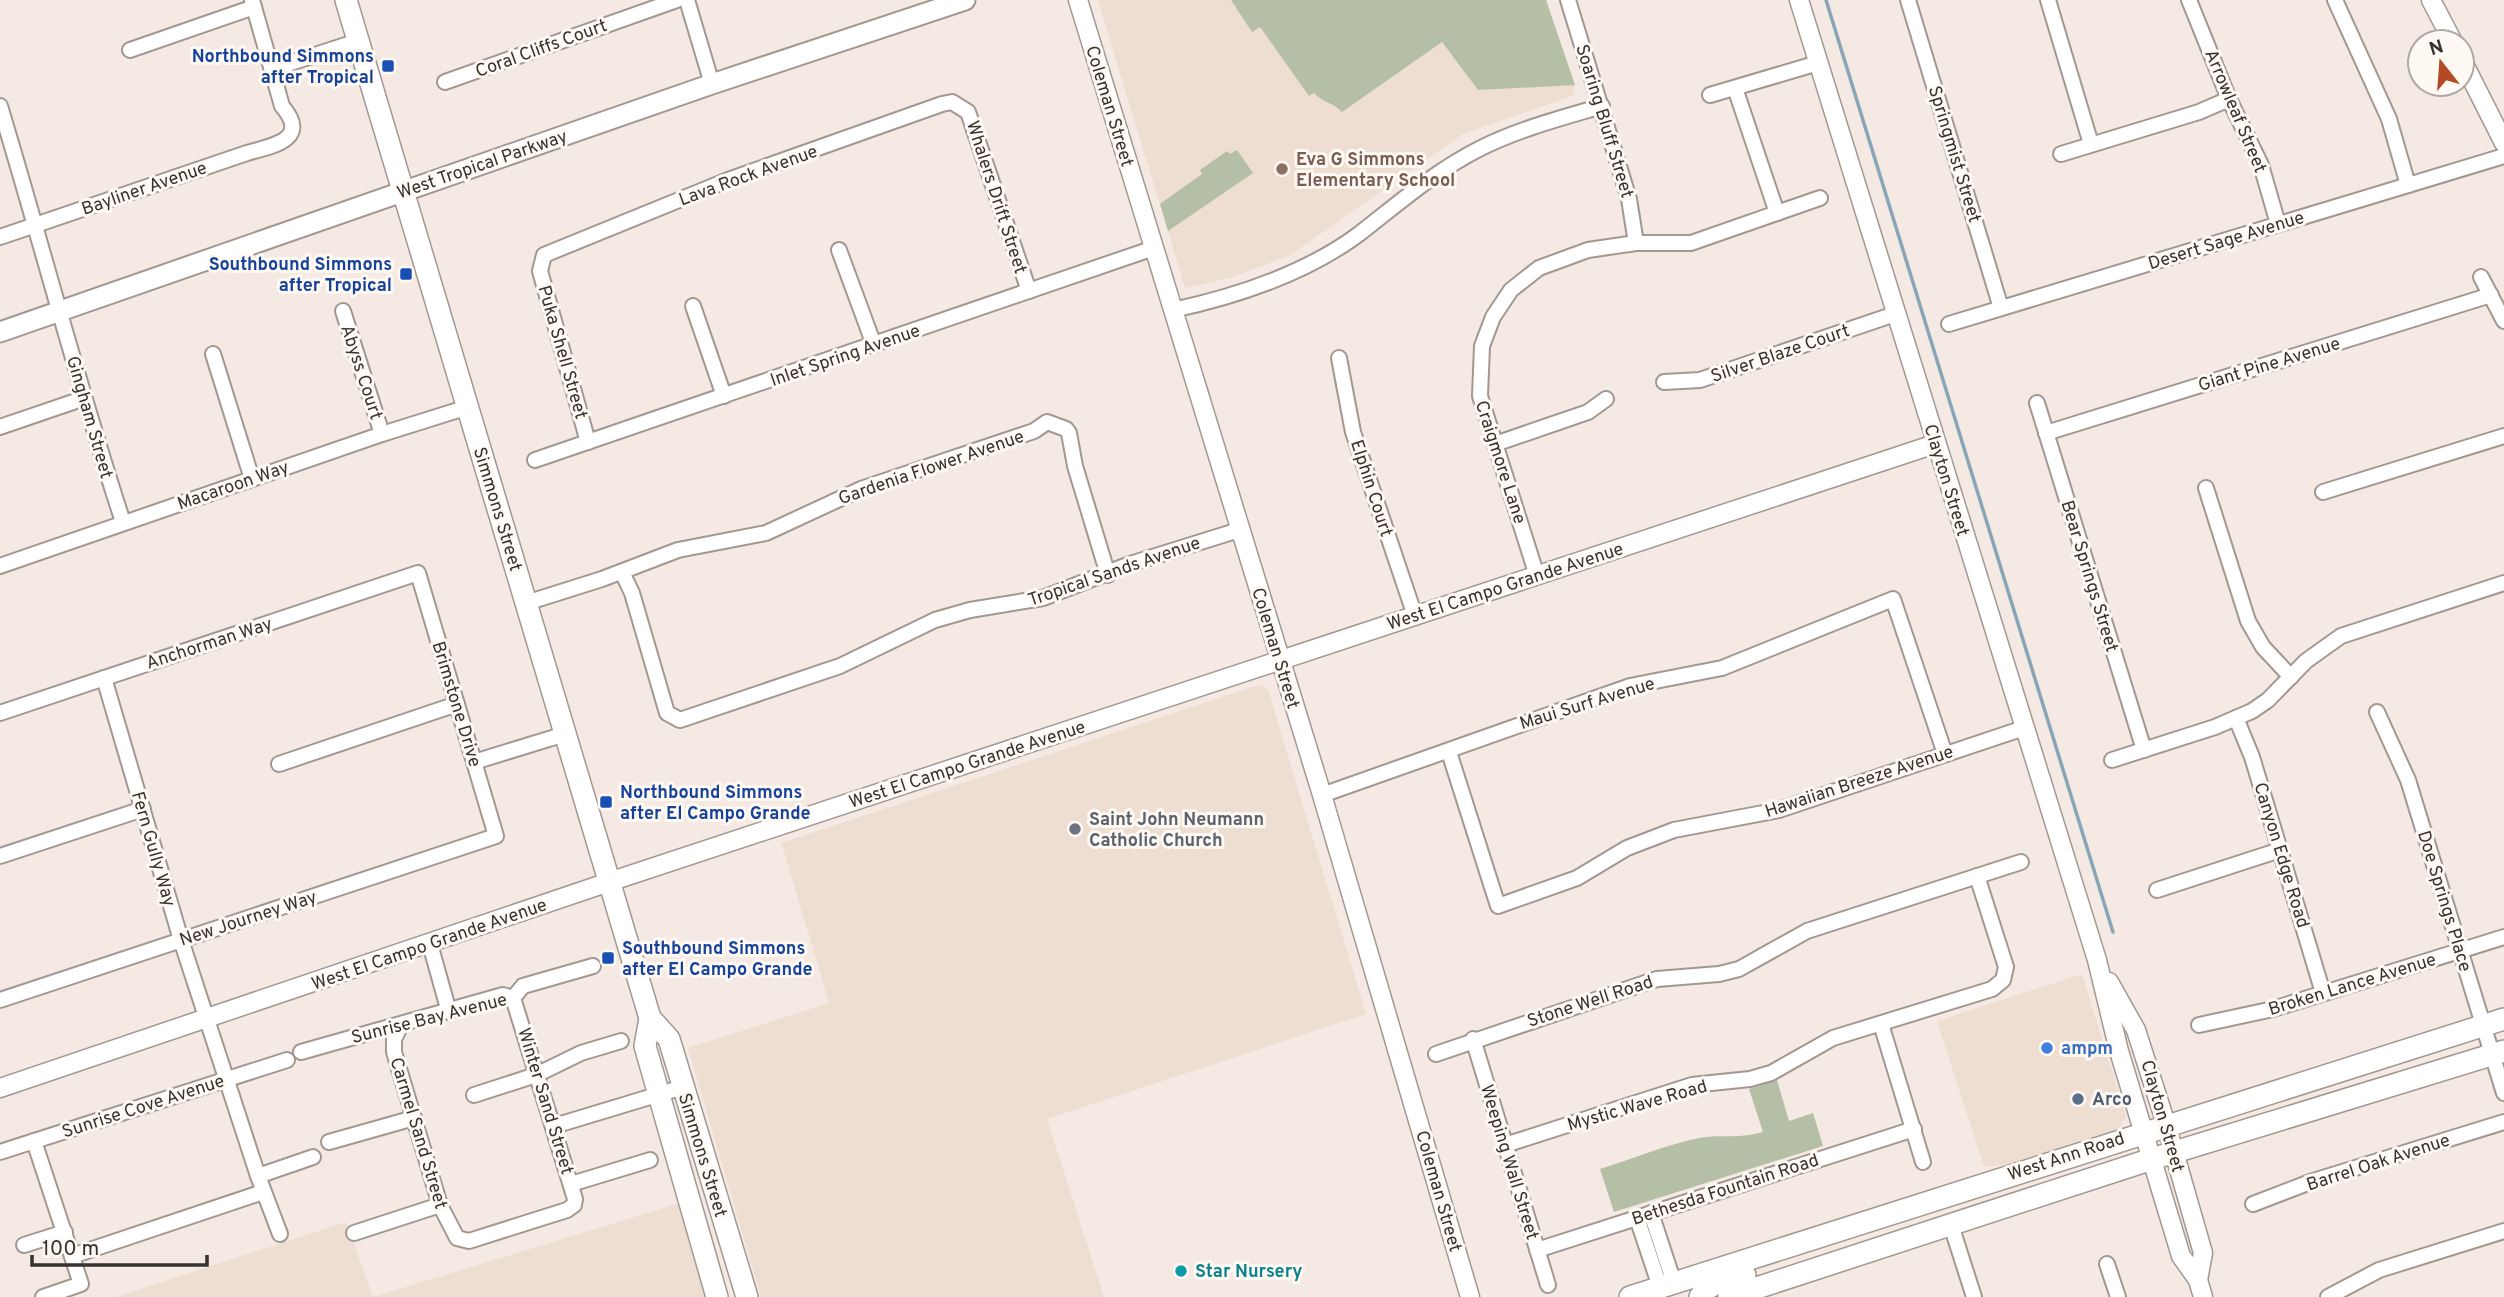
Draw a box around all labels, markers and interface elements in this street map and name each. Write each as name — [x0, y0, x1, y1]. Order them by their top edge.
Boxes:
street label: Coral Cliffs Court — [472, 15, 611, 84]
north arrow — [2406, 28, 2476, 98]
text: N — [2427, 35, 2447, 62]
street label: Soaring Bluff Street — [1569, 42, 1638, 201]
street label: Coleman Street — [1079, 43, 1138, 170]
place label: Northbound Simmons after Tropical — [192, 46, 374, 90]
street label: Arrowleaf Street — [2198, 46, 2271, 177]
marker: Northbound Simmons after Tropical — [380, 58, 396, 74]
street label: Springmist Street — [1922, 83, 1985, 226]
street label: Whalers Drift Street — [960, 118, 1031, 277]
street label: West Tropical Parkway — [394, 125, 571, 205]
street label: Lava Rock Avenue — [676, 141, 821, 212]
place label: Eva G Simmons Elementary School — [1296, 149, 1455, 193]
street label: Bayliner Avenue — [79, 157, 210, 222]
marker: Eva G Simmons Elementary School — [1274, 161, 1290, 177]
street label: Desert Sage Avenue — [2146, 207, 2307, 276]
place label: Southbound Simmons after Tropical — [209, 254, 392, 298]
marker: Southbound Simmons after Tropical — [398, 266, 414, 282]
street label: Puka Shell Street — [531, 283, 592, 422]
street label: Inlet Spring Avenue — [767, 320, 923, 393]
street label: Silver Blaze Court — [1708, 320, 1853, 389]
street label: Abyss Court — [334, 322, 387, 423]
street label: Giant Pine Avenue — [2196, 333, 2343, 398]
street label: Gingham Street — [60, 353, 117, 481]
street label: Craigmore Lane — [1469, 398, 1530, 527]
street label: Clayton Street — [1918, 422, 1974, 539]
street label: Gardenia Flower Avenue — [836, 426, 1027, 511]
street label: Elphin Court — [1344, 437, 1397, 540]
street label: Simmons Street — [467, 445, 526, 574]
street label: Macaroon Way — [175, 457, 292, 516]
street label: Bear Springs Street — [2055, 498, 2123, 655]
street label: Tropical Sands Avenue — [1025, 532, 1204, 613]
street label: West El Campo Grande Avenue — [1384, 538, 1627, 637]
street label: Coleman Street — [1245, 585, 1304, 712]
street label: Anchorman Way — [143, 613, 276, 676]
street label: Brimstone Drive — [426, 639, 486, 770]
street label: Maui Surf Avenue — [1517, 673, 1658, 736]
street label: West El Campo Grande Avenue — [846, 716, 1089, 815]
street label: Hawaiian Breeze Avenue — [1762, 741, 1957, 824]
street label: Canyon Edge Road — [2247, 780, 2314, 931]
place label: Northbound Simmons after El Campo Grande — [620, 782, 811, 826]
street label: Fern Gully Way — [125, 789, 180, 910]
marker: Northbound Simmons after El Campo Grande — [598, 794, 614, 810]
place label: Saint John Neumann Catholic Church — [1089, 809, 1264, 853]
marker: Saint John Neumann Catholic Church — [1067, 821, 1083, 837]
street label: Doe Springs Place — [2411, 828, 2476, 975]
street label: New Journey Way — [177, 886, 320, 952]
street label: West El Campo Grande Avenue — [309, 894, 550, 997]
place label: Southbound Simmons after El Campo Grande — [622, 938, 813, 982]
street label: Broken Lance Avenue — [2266, 949, 2439, 1022]
marker: Southbound Simmons after El Campo Grande — [600, 950, 616, 966]
street label: Stone Well Road — [1525, 971, 1656, 1034]
street label: Sunrise Bay Avenue — [349, 989, 510, 1050]
street label: Winter Sand Street — [511, 1025, 578, 1178]
place label: ampm — [2061, 1038, 2113, 1061]
marker: ampm — [2039, 1040, 2055, 1056]
street label: Carmel Sand Street — [384, 1055, 452, 1212]
street label: Clayton Street — [2135, 1057, 2189, 1175]
street label: Sunrise Cove Avenue — [59, 1070, 228, 1145]
street label: Mystic Wave Road — [1565, 1075, 1710, 1137]
street label: Weeping Wall Street — [1474, 1082, 1543, 1243]
place label: Arco — [2092, 1089, 2132, 1112]
street label: Simmons Street — [672, 1091, 731, 1220]
marker: Arco — [2070, 1091, 2086, 1107]
street label: Coleman Street — [1409, 1128, 1466, 1255]
street label: West Ann Road — [2005, 1128, 2128, 1187]
street label: Barrel Oak Avenue — [2304, 1129, 2453, 1197]
street label: Bethesda Fountain Road — [1629, 1149, 1822, 1232]
scale bar — [32, 1224, 206, 1268]
text: 100 m — [42, 1236, 99, 1263]
place label: Star Nursery — [1195, 1261, 1303, 1284]
marker: Star Nursery — [1173, 1263, 1189, 1279]

